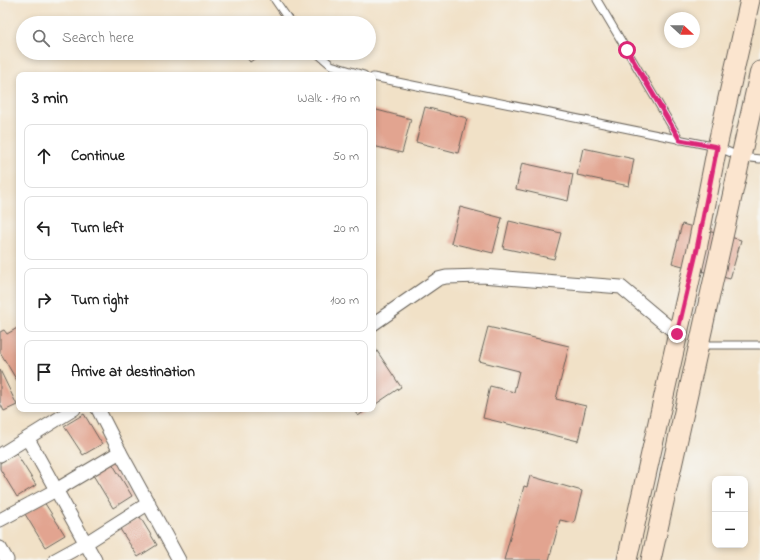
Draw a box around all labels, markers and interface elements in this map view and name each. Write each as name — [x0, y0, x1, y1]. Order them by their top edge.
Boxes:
north arrow — [664, 12, 700, 48]
search box — [16, 16, 376, 60]
icon: search — [30, 27, 52, 49]
text: Search here — [62, 27, 134, 49]
route start — [618, 41, 636, 59]
text: 3 min — [32, 86, 68, 111]
text: Walk · 170 m — [297, 89, 360, 108]
icon: ahead — [33, 145, 55, 167]
text: Continue — [71, 145, 125, 167]
text: 50 m — [333, 147, 359, 166]
icon: left — [33, 217, 55, 239]
text: Turn left — [71, 217, 124, 239]
text: 20 m — [334, 219, 359, 238]
icon: right — [33, 289, 55, 311]
text: Turn right — [71, 289, 129, 311]
text: 100 m — [330, 291, 359, 310]
route end — [668, 325, 686, 343]
icon: arrive — [33, 361, 55, 383]
text: Arrive at destination — [71, 361, 195, 383]
map controls — [712, 476, 748, 548]
button: + — [712, 476, 748, 512]
button: − — [712, 512, 748, 548]

